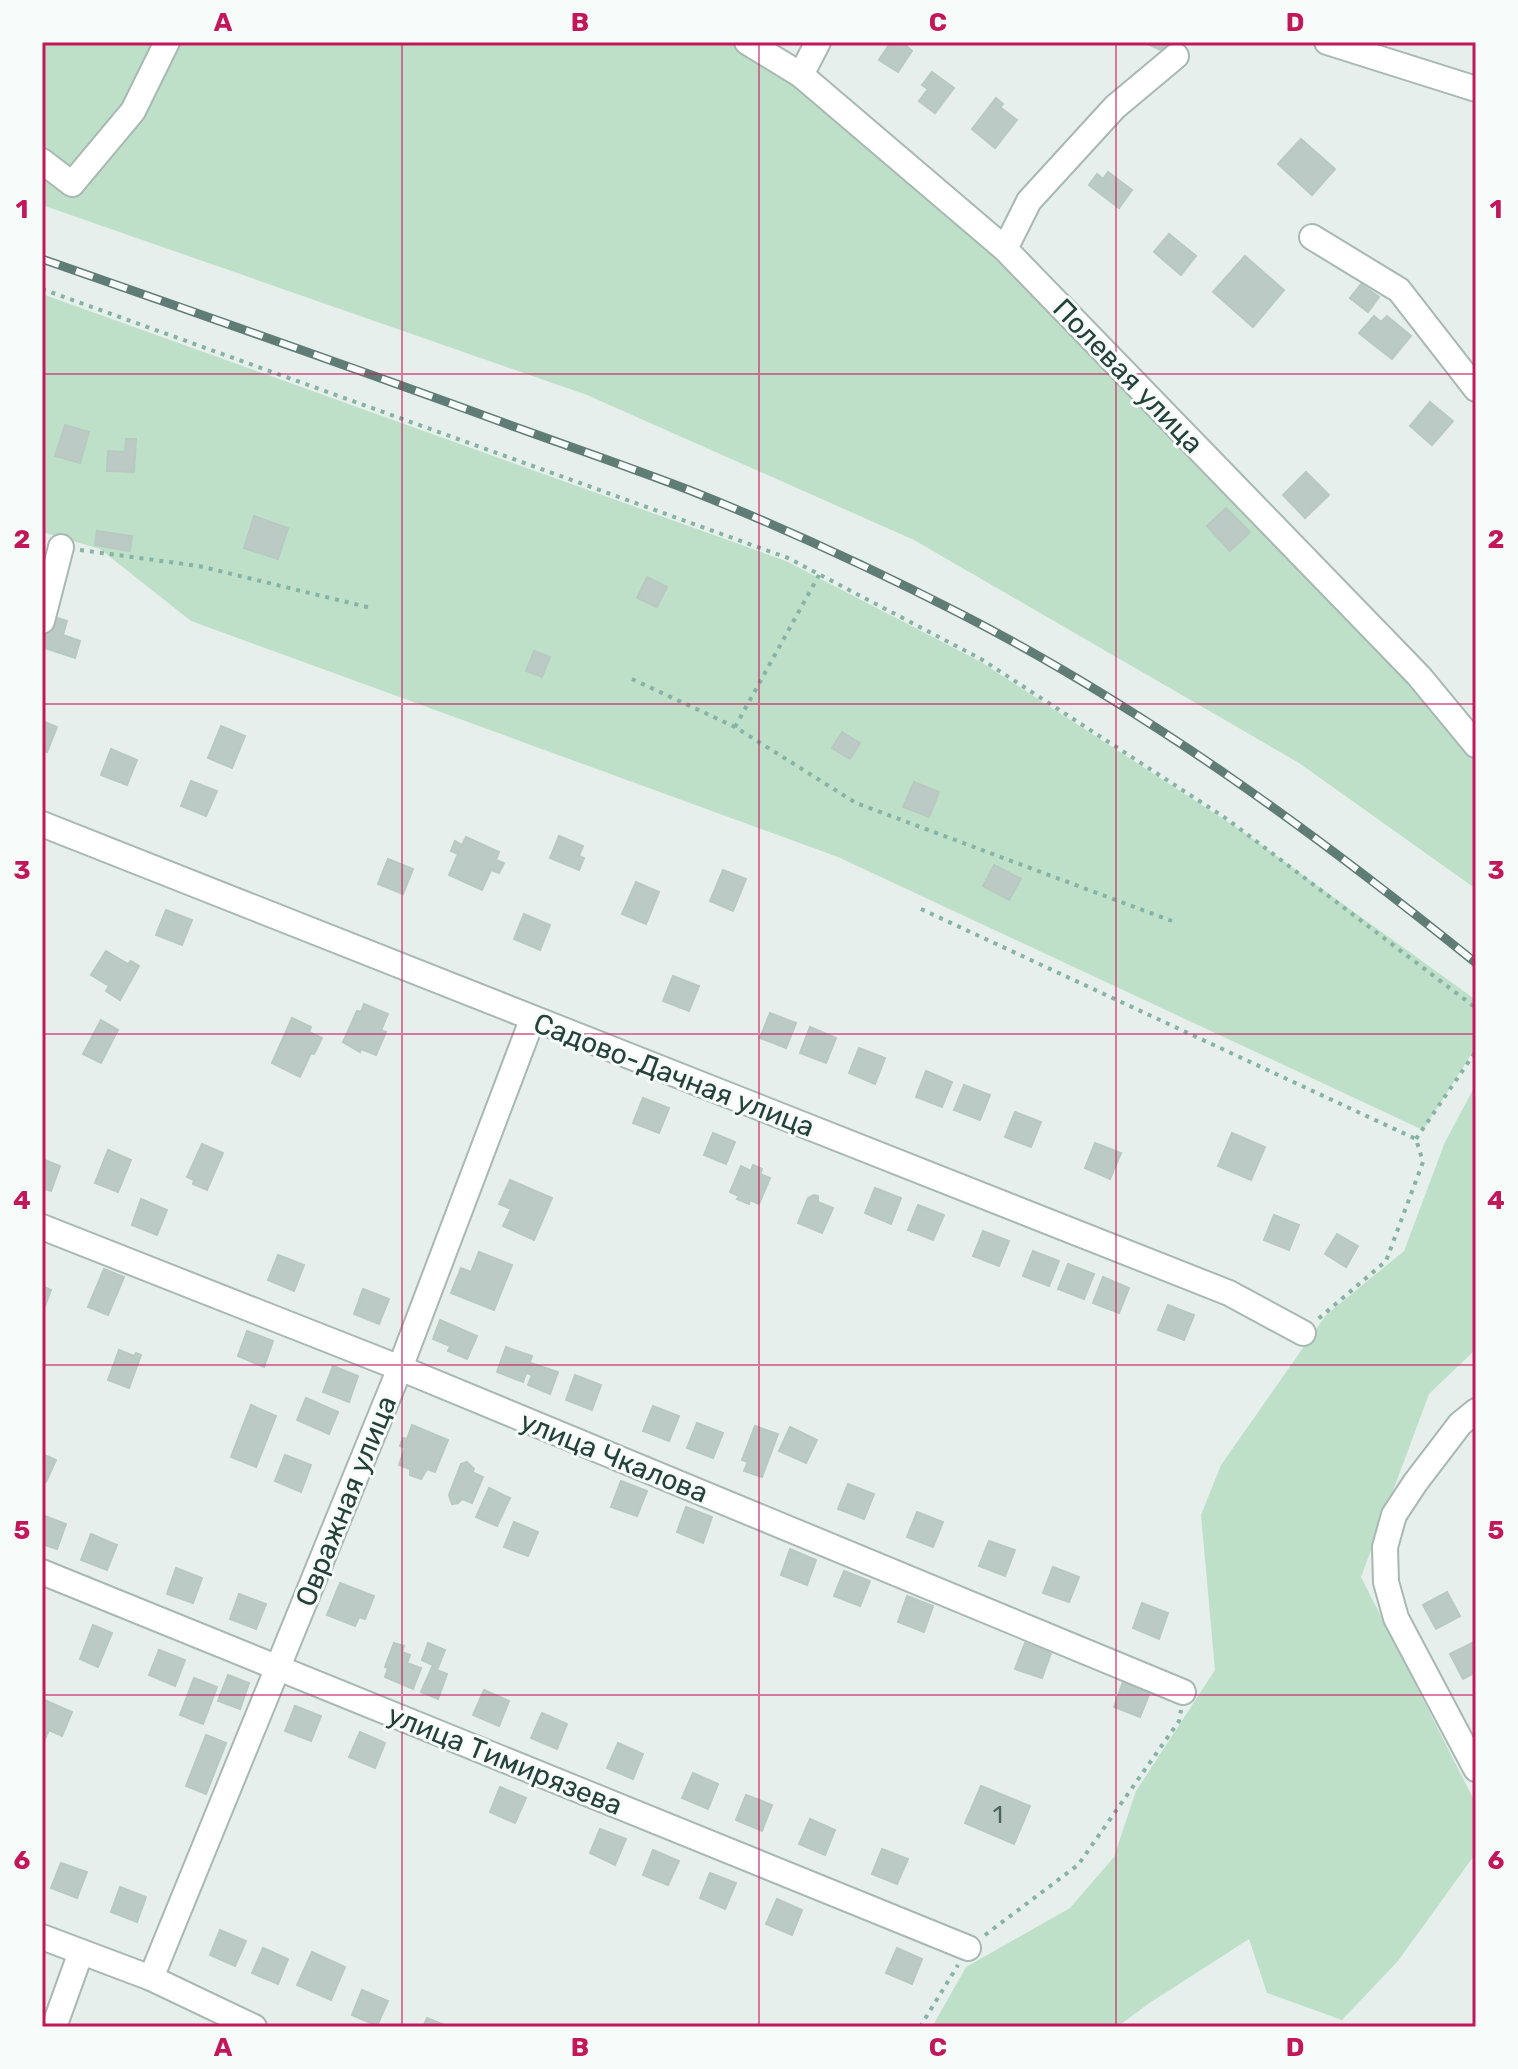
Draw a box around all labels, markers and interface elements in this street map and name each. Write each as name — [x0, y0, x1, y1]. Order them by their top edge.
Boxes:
text: A — [214, 7, 233, 38]
text: B — [571, 7, 589, 38]
text: C — [929, 7, 947, 38]
text: D — [1286, 7, 1304, 38]
text: 1 — [16, 194, 28, 225]
text: 1 — [1490, 194, 1502, 225]
street label: Полевая улица — [1046, 292, 1210, 460]
text: 2 — [14, 524, 30, 555]
text: 2 — [1488, 524, 1504, 555]
text: 3 — [13, 855, 31, 886]
text: 3 — [1487, 855, 1505, 886]
street label: Садово-Дачная улица — [529, 1006, 819, 1144]
text: 4 — [13, 1185, 31, 1216]
text: 4 — [1487, 1185, 1505, 1216]
street label: Овражная улица — [289, 1391, 403, 1611]
street label: улица Чкалова — [515, 1404, 713, 1510]
text: 5 — [14, 1515, 30, 1546]
text: 5 — [1488, 1515, 1504, 1546]
street label: улица Тимирязева — [383, 1698, 627, 1822]
house number: 1 — [993, 1801, 1003, 1829]
text: 6 — [14, 1845, 31, 1876]
text: 6 — [1488, 1845, 1505, 1876]
text: A — [214, 2032, 233, 2063]
text: B — [571, 2032, 589, 2063]
text: C — [929, 2032, 947, 2063]
text: D — [1286, 2032, 1304, 2063]

